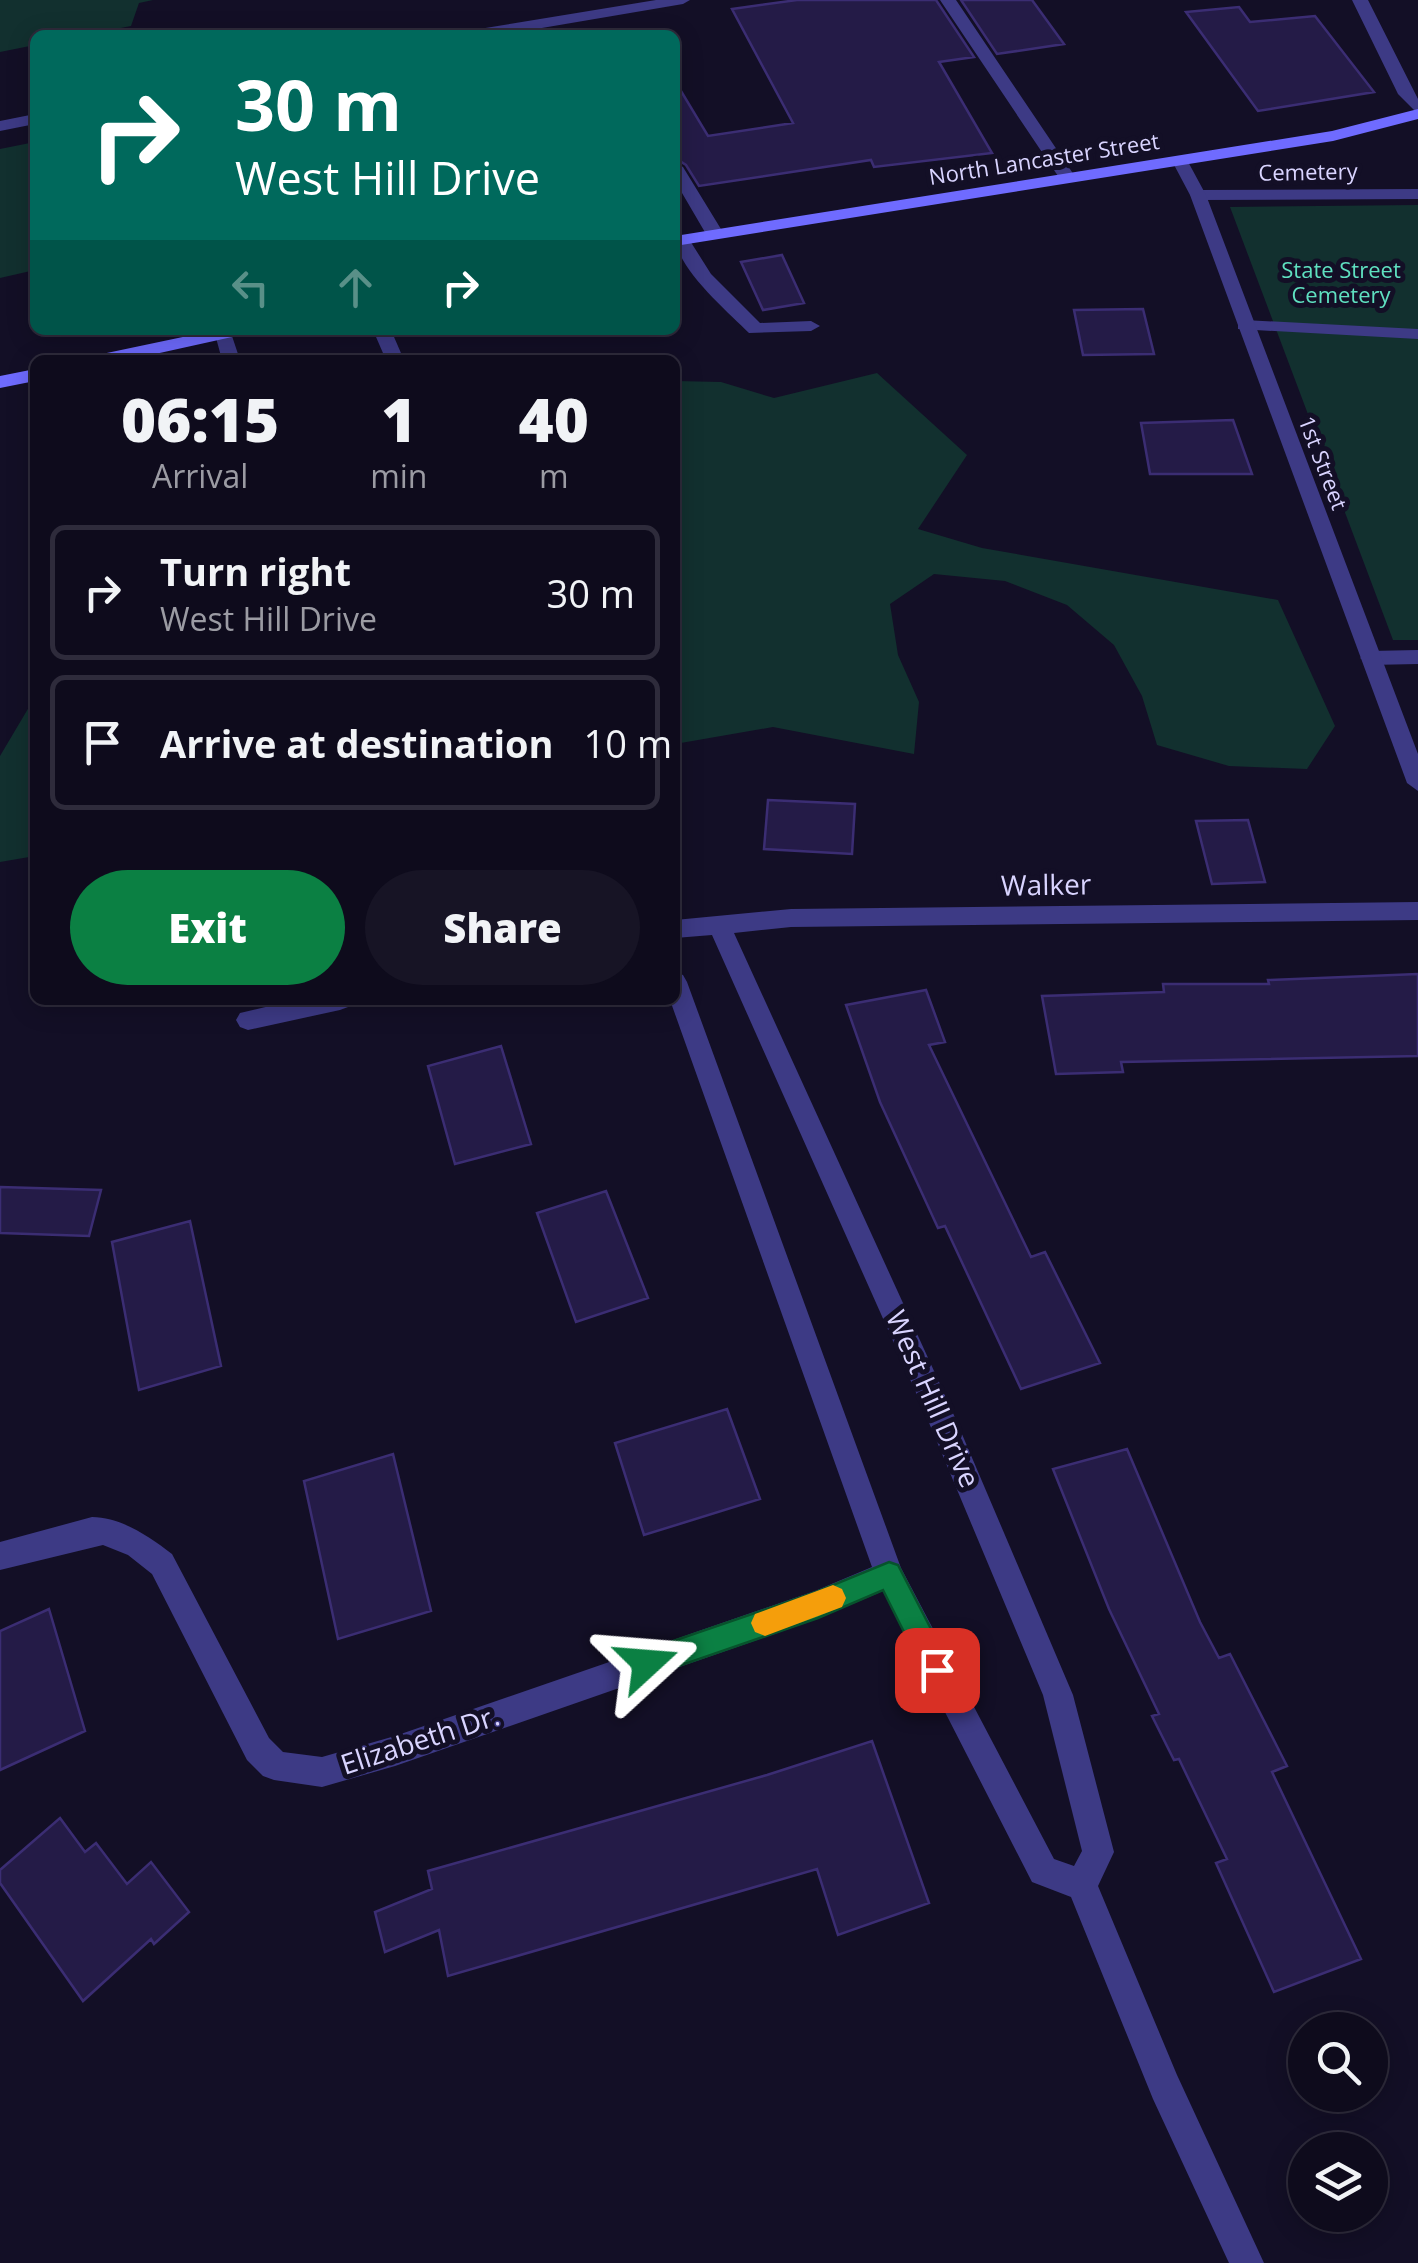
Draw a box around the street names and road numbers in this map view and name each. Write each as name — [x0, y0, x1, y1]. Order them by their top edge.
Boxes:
street label: North Lancaster Street — [927, 125, 1161, 191]
street label: Cemetery — [1258, 155, 1359, 187]
street label: 1st Street — [1292, 411, 1356, 514]
street label: Walker — [1000, 864, 1092, 904]
street label: West Hill Drive — [878, 1304, 990, 1493]
street label: Elizabeth Dr. — [335, 1696, 504, 1783]

